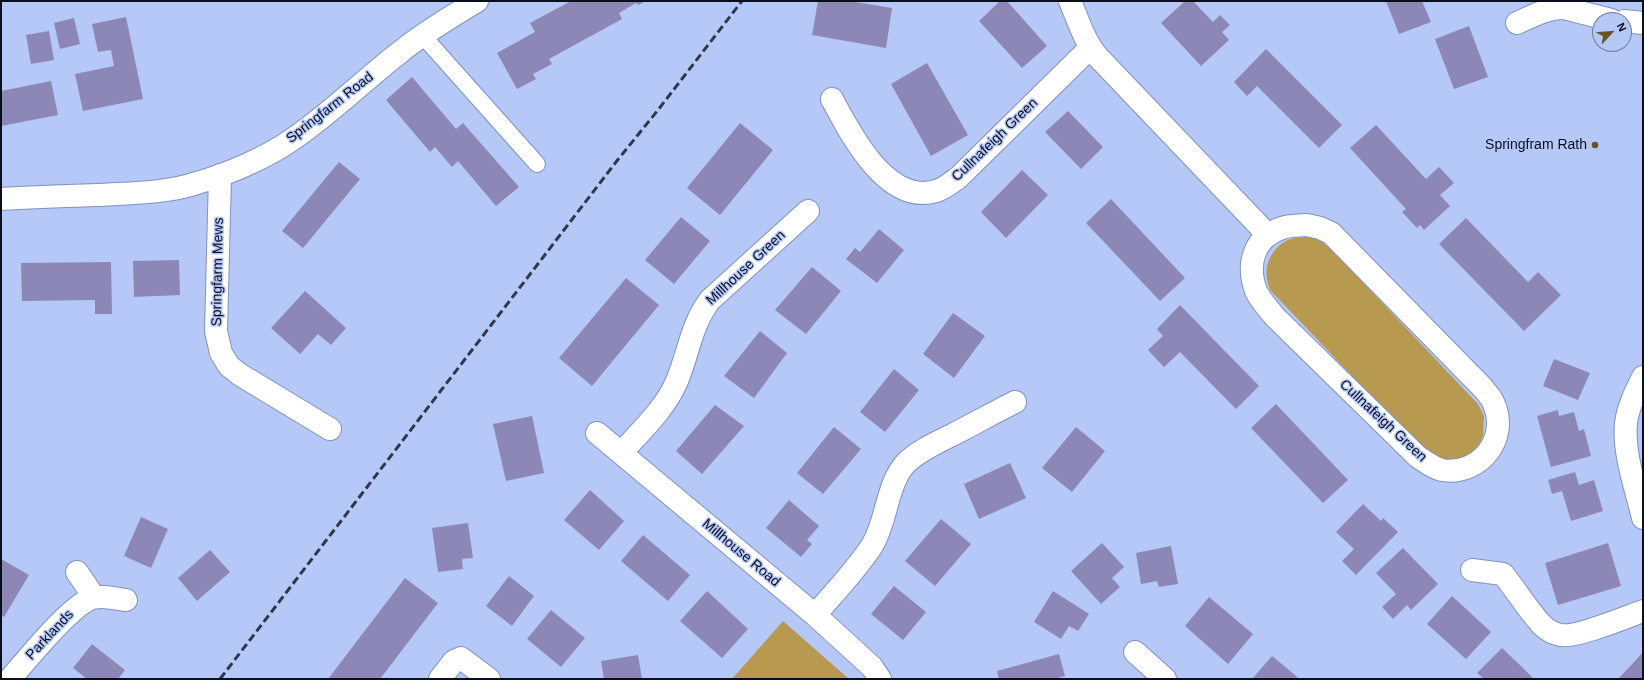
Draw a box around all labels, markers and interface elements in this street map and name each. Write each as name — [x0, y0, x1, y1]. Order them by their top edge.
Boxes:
north arrow — [1592, 12, 1632, 52]
text: N — [1615, 21, 1629, 33]
street label: Springfarm Road — [283, 69, 377, 147]
street label: Cullnafeigh Green — [949, 95, 1041, 185]
place label: Springfram Rath — [1485, 137, 1587, 153]
marker: Springfram Rath — [1590, 140, 1600, 150]
street label: Springfarm Mews — [209, 217, 227, 327]
street label: Millhouse Green — [703, 227, 789, 309]
street label: Cullnafeigh Green — [1336, 376, 1430, 466]
street label: Millhouse Road — [699, 516, 783, 590]
street label: Parklands — [23, 607, 77, 663]

